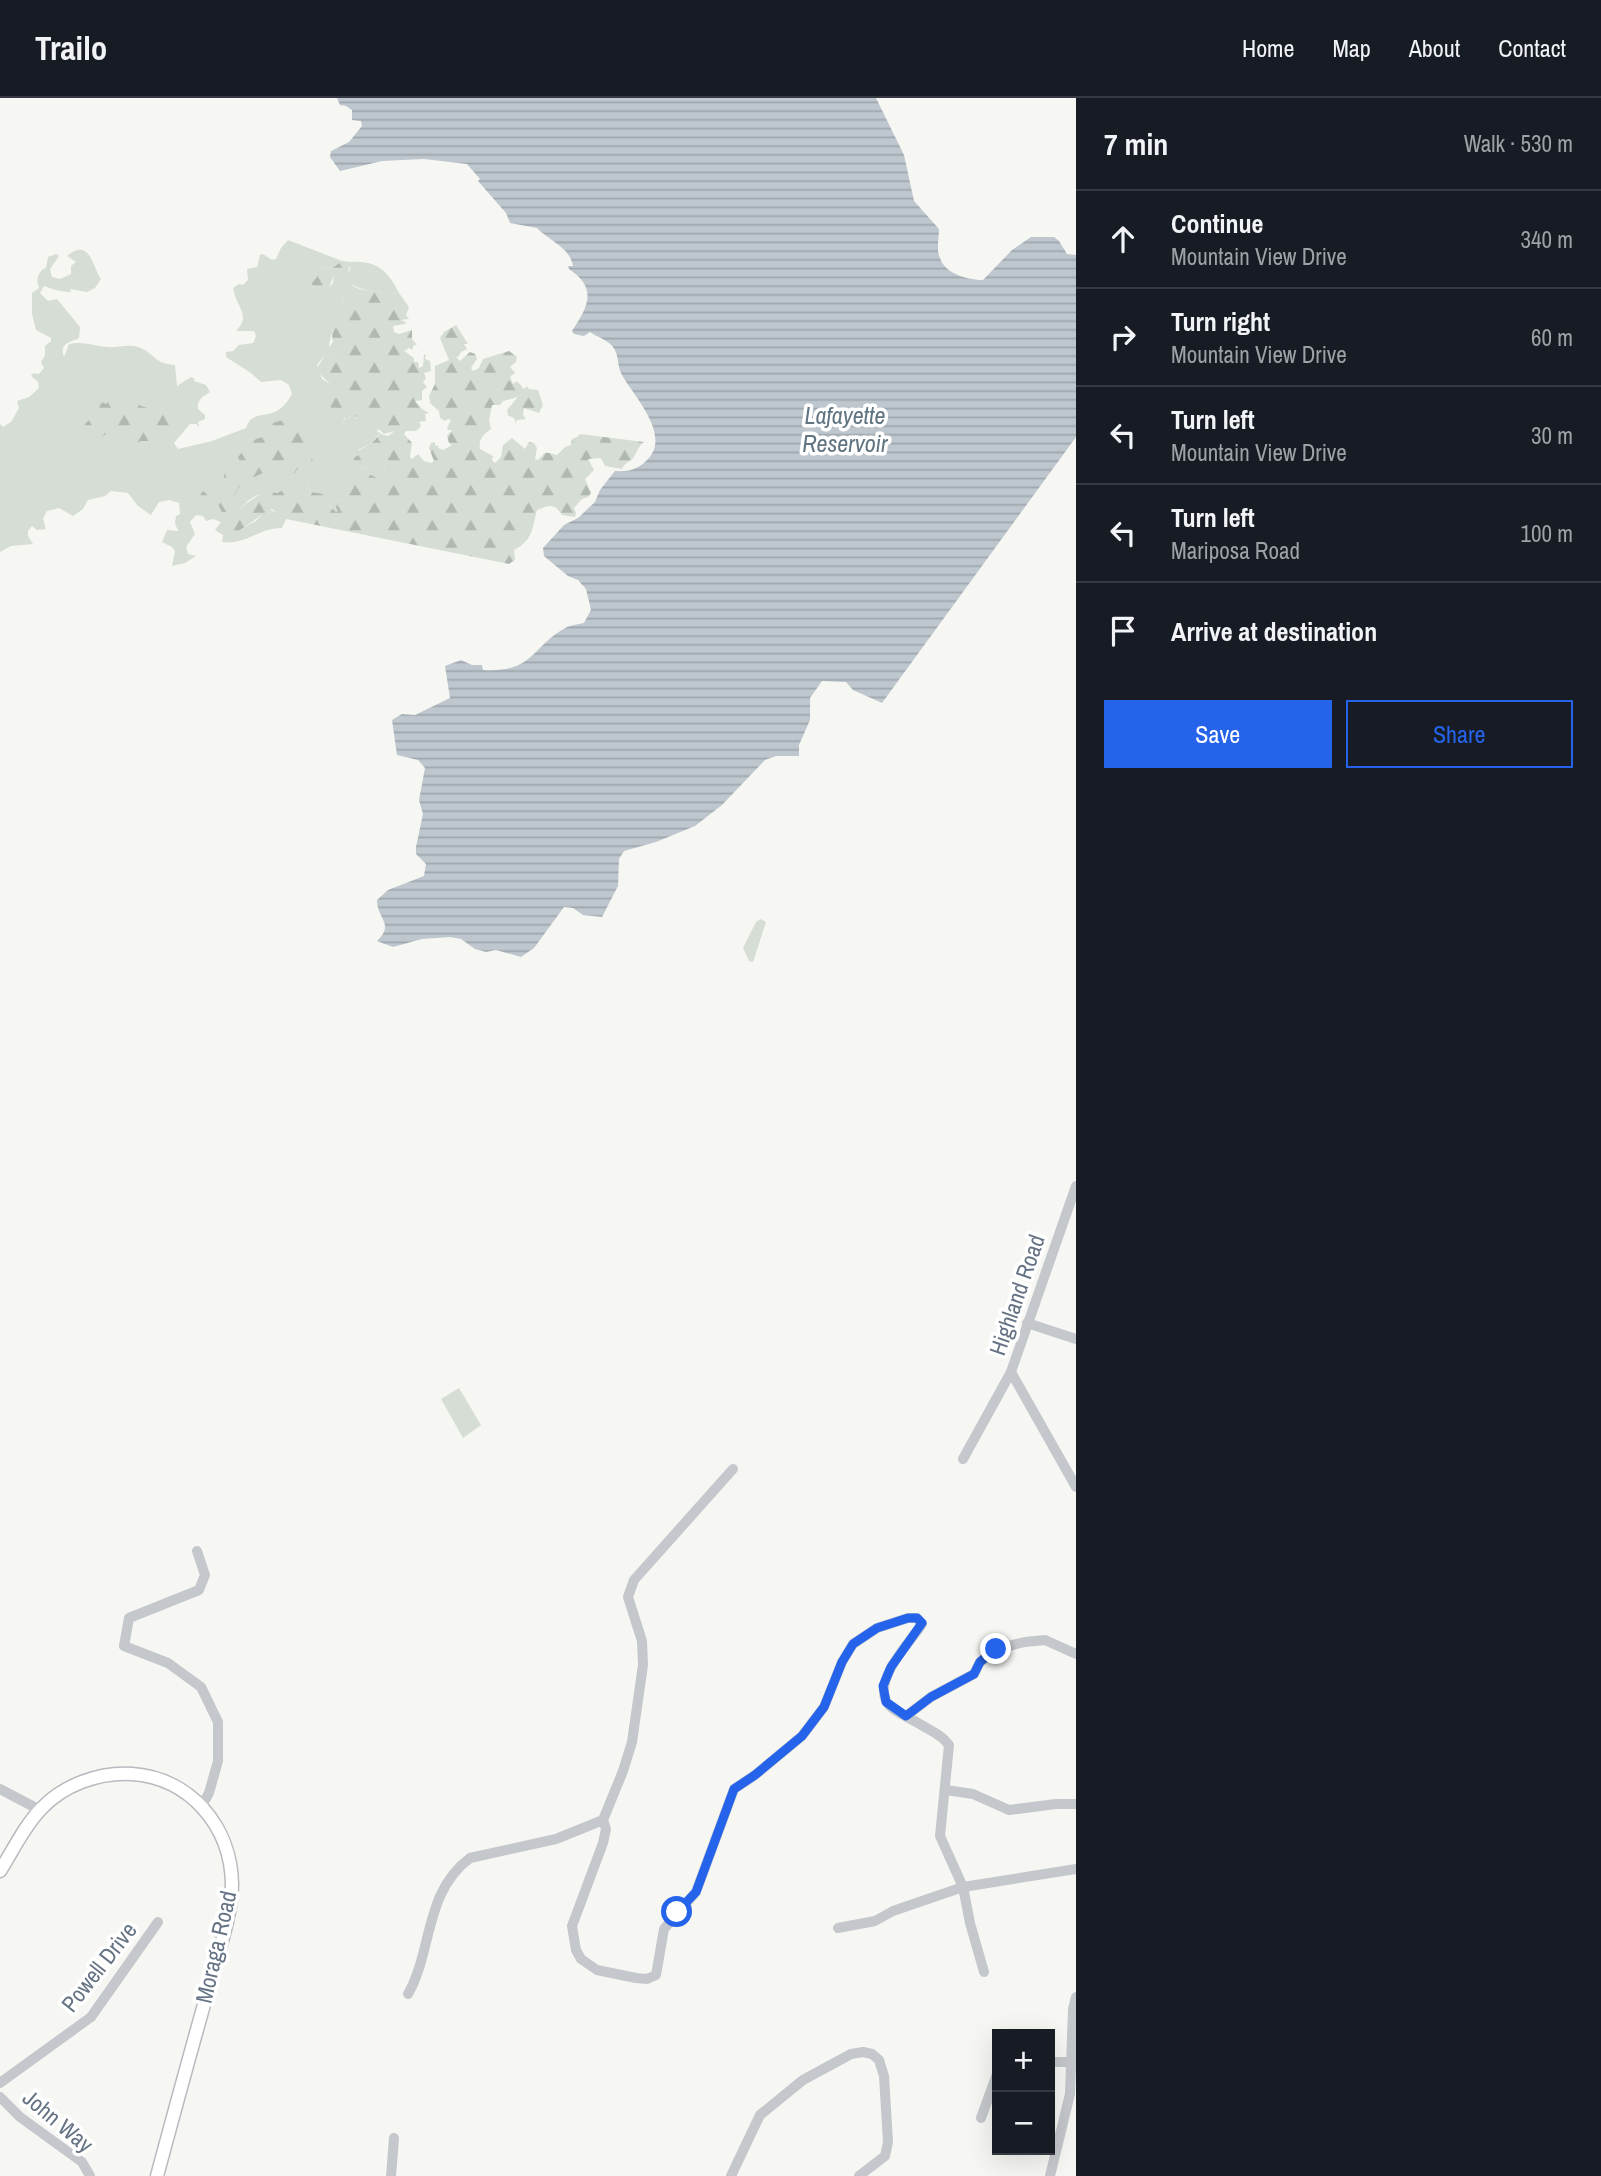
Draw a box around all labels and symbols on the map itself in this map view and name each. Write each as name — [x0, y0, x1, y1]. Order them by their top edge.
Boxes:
water label: Lafayette Reservoir — [802, 399, 889, 459]
street label: Highland Road — [981, 1230, 1052, 1359]
route end — [980, 1633, 1011, 1664]
street label: Moraga Road — [188, 1888, 243, 2006]
route start — [661, 1896, 692, 1927]
street label: Powell Drive — [54, 1915, 143, 2018]
street label: John Way — [17, 2082, 101, 2160]

